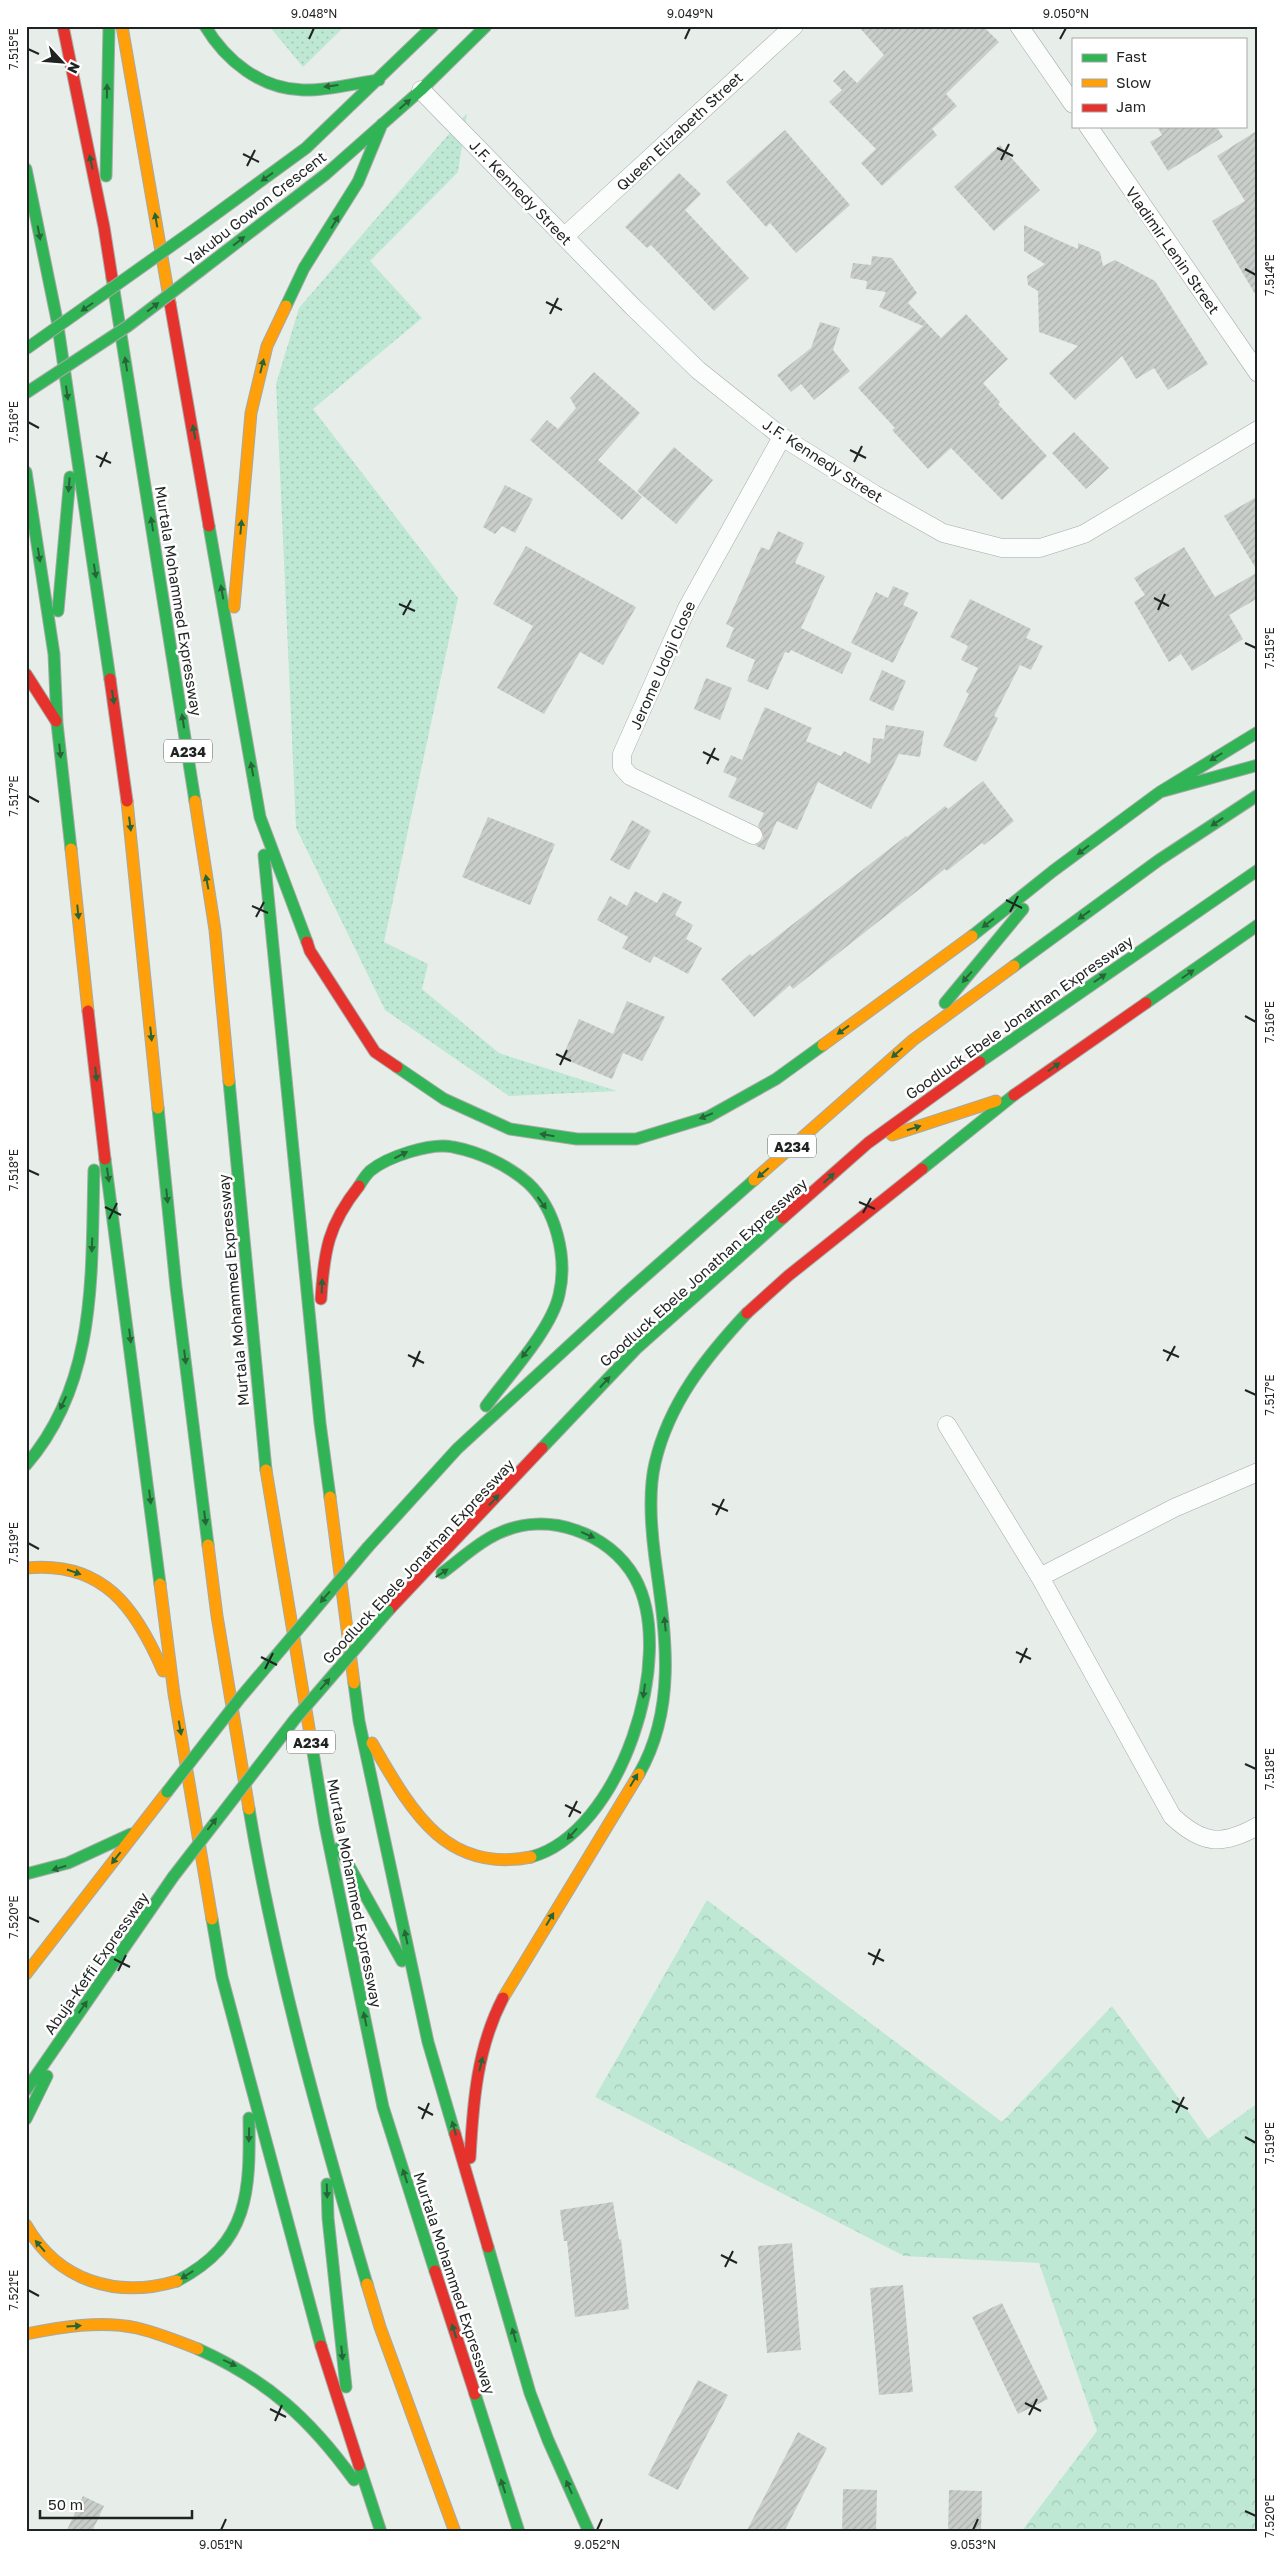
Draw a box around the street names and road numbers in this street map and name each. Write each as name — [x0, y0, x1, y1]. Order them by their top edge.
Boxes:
street label: Queen Elizabeth Street — [612, 68, 746, 194]
street label: J.F. Kennedy Street — [466, 136, 576, 248]
street label: Yakubu Gowon Crescent — [181, 147, 329, 269]
street label: Vladimir Lenin Street — [1122, 183, 1224, 317]
street label: J.F. Kennedy Street — [760, 414, 886, 506]
street label: Murtala Mohammed Expressway — [152, 485, 206, 718]
street label: Jerome Udoji Close — [626, 598, 699, 732]
road number: A234 — [164, 739, 212, 762]
street label: Goodluck Ebele Jonathan Expressway — [902, 931, 1137, 1103]
road number: A234 — [768, 1134, 816, 1158]
street label: Murtala Mohammed Expressway — [214, 1173, 252, 1407]
street label: Goodluck Ebele Jonathan Expressway — [595, 1174, 811, 1370]
street label: Goodluck Ebele Jonathan Expressway — [318, 1455, 518, 1667]
road number: A234 — [287, 1730, 335, 1754]
street label: Murtala Mohammed Expressway — [324, 1777, 386, 2010]
street label: Abuja-Keffi Expressway — [40, 1888, 152, 2038]
street label: Murtala Mohammed Expressway — [410, 2170, 500, 2397]

